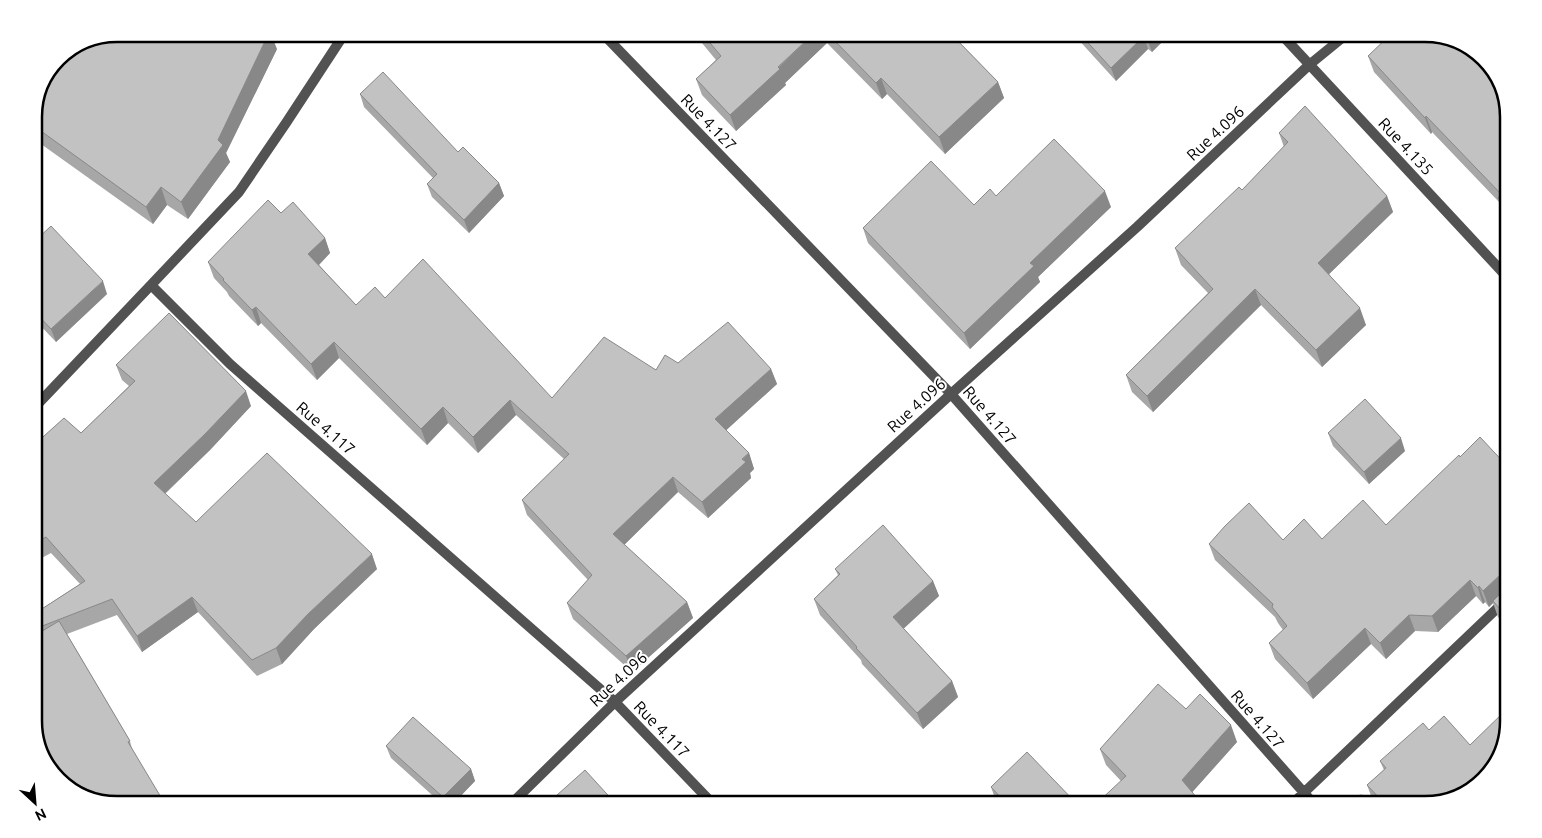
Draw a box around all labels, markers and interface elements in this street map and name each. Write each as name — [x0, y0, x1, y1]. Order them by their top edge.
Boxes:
street label: Rue 4.127 — [678, 90, 740, 154]
street label: Rue 4.096 — [1183, 102, 1247, 164]
street label: Rue 4.135 — [1375, 114, 1437, 178]
street label: Rue 4.096 — [883, 374, 949, 436]
street label: Rue 4.127 — [960, 382, 1020, 448]
street label: Rue 4.117 — [293, 398, 359, 458]
street label: Rue 4.096 — [586, 648, 650, 710]
street label: Rue 4.127 — [1228, 686, 1288, 752]
street label: Rue 4.117 — [631, 697, 693, 761]
north arrow — [10, 778, 60, 828]
text: N — [32, 805, 49, 824]

